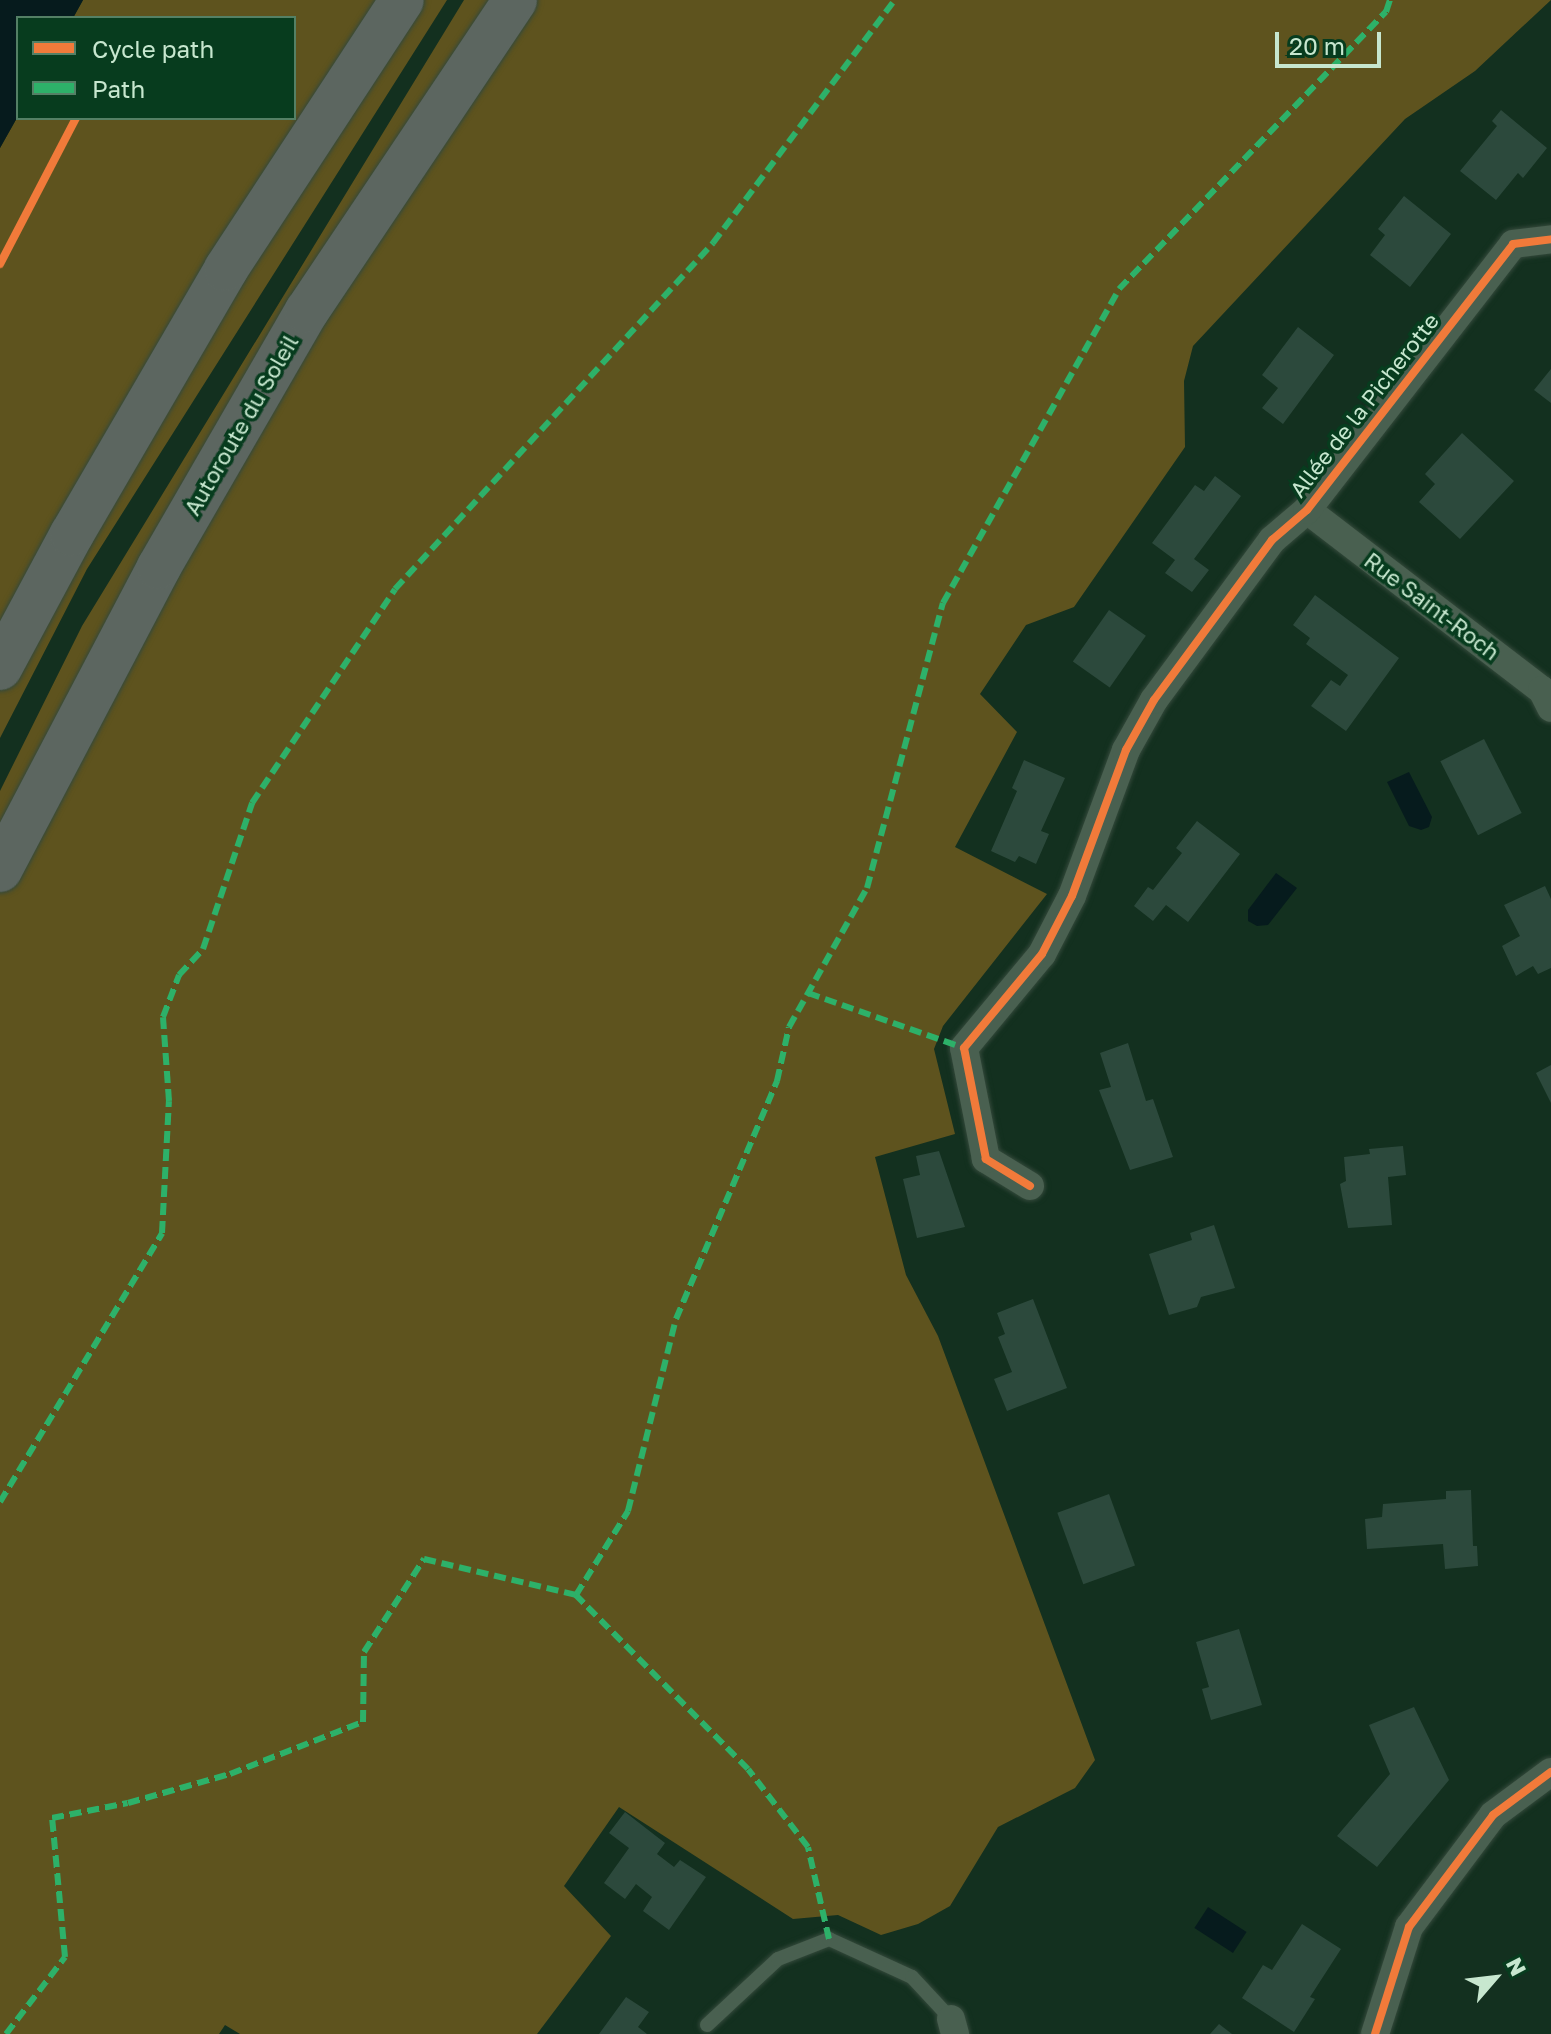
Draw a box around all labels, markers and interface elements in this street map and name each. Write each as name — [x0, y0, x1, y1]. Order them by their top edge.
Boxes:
legend — [16, 16, 296, 120]
scale bar — [1279, 16, 1385, 66]
text: 20 m — [1289, 31, 1345, 60]
text: Cycle path — [92, 34, 214, 63]
text: Path — [92, 74, 145, 103]
street label: Allée de la Picherotte — [1284, 308, 1444, 502]
street label: Autoroute du Soleil — [179, 330, 303, 520]
street label: Rue Saint-Roch — [1359, 547, 1505, 665]
north arrow — [1455, 1938, 1535, 2018]
text: N — [1501, 1953, 1532, 1980]

